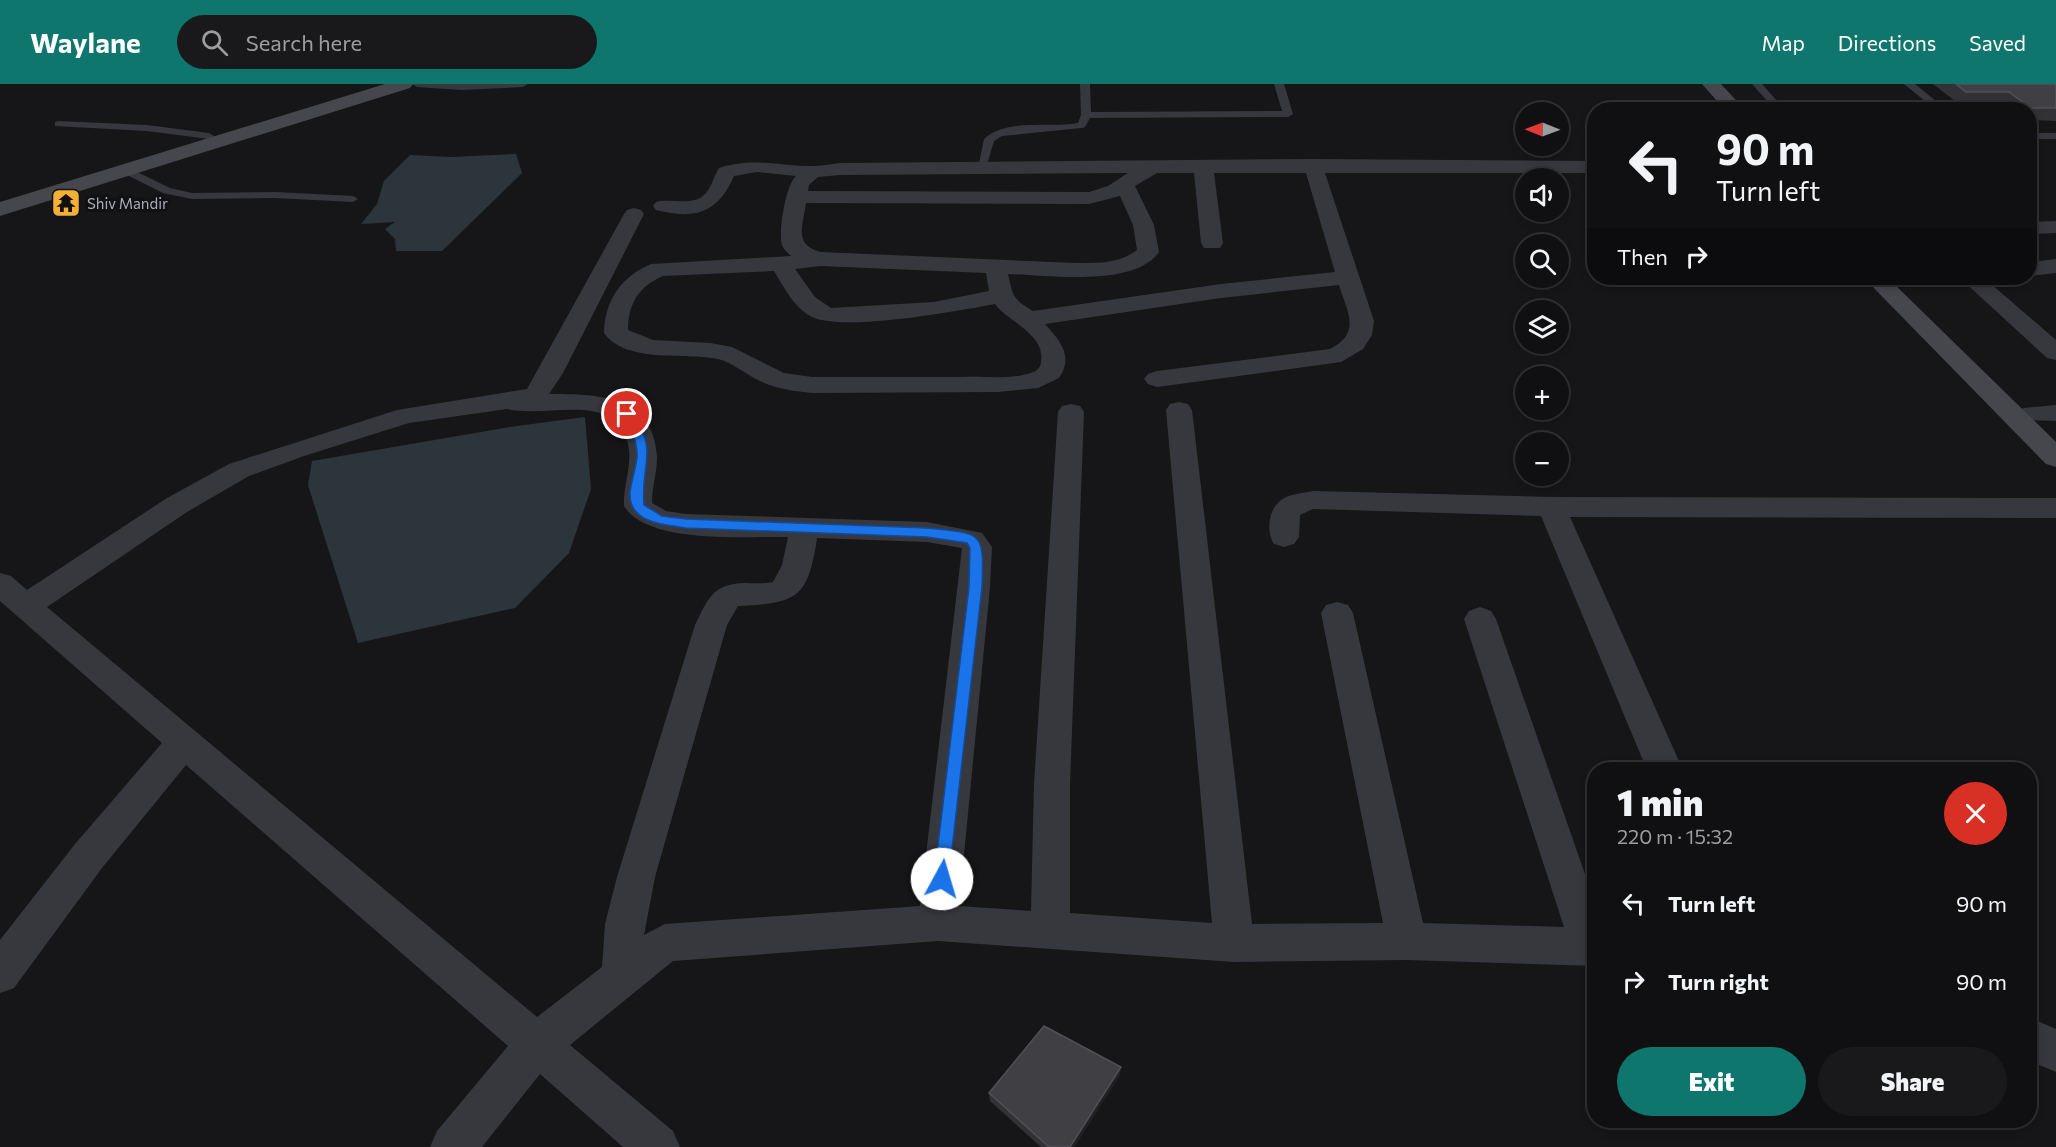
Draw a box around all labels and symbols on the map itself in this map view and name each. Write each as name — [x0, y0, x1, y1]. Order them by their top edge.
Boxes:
north arrow — [1515, 102, 1569, 156]
temple icon: Shiv Mandir — [50, 187, 82, 219]
place label: Shiv Mandir — [87, 194, 168, 212]
pin — [601, 388, 652, 439]
position arrow — [910, 847, 974, 911]

